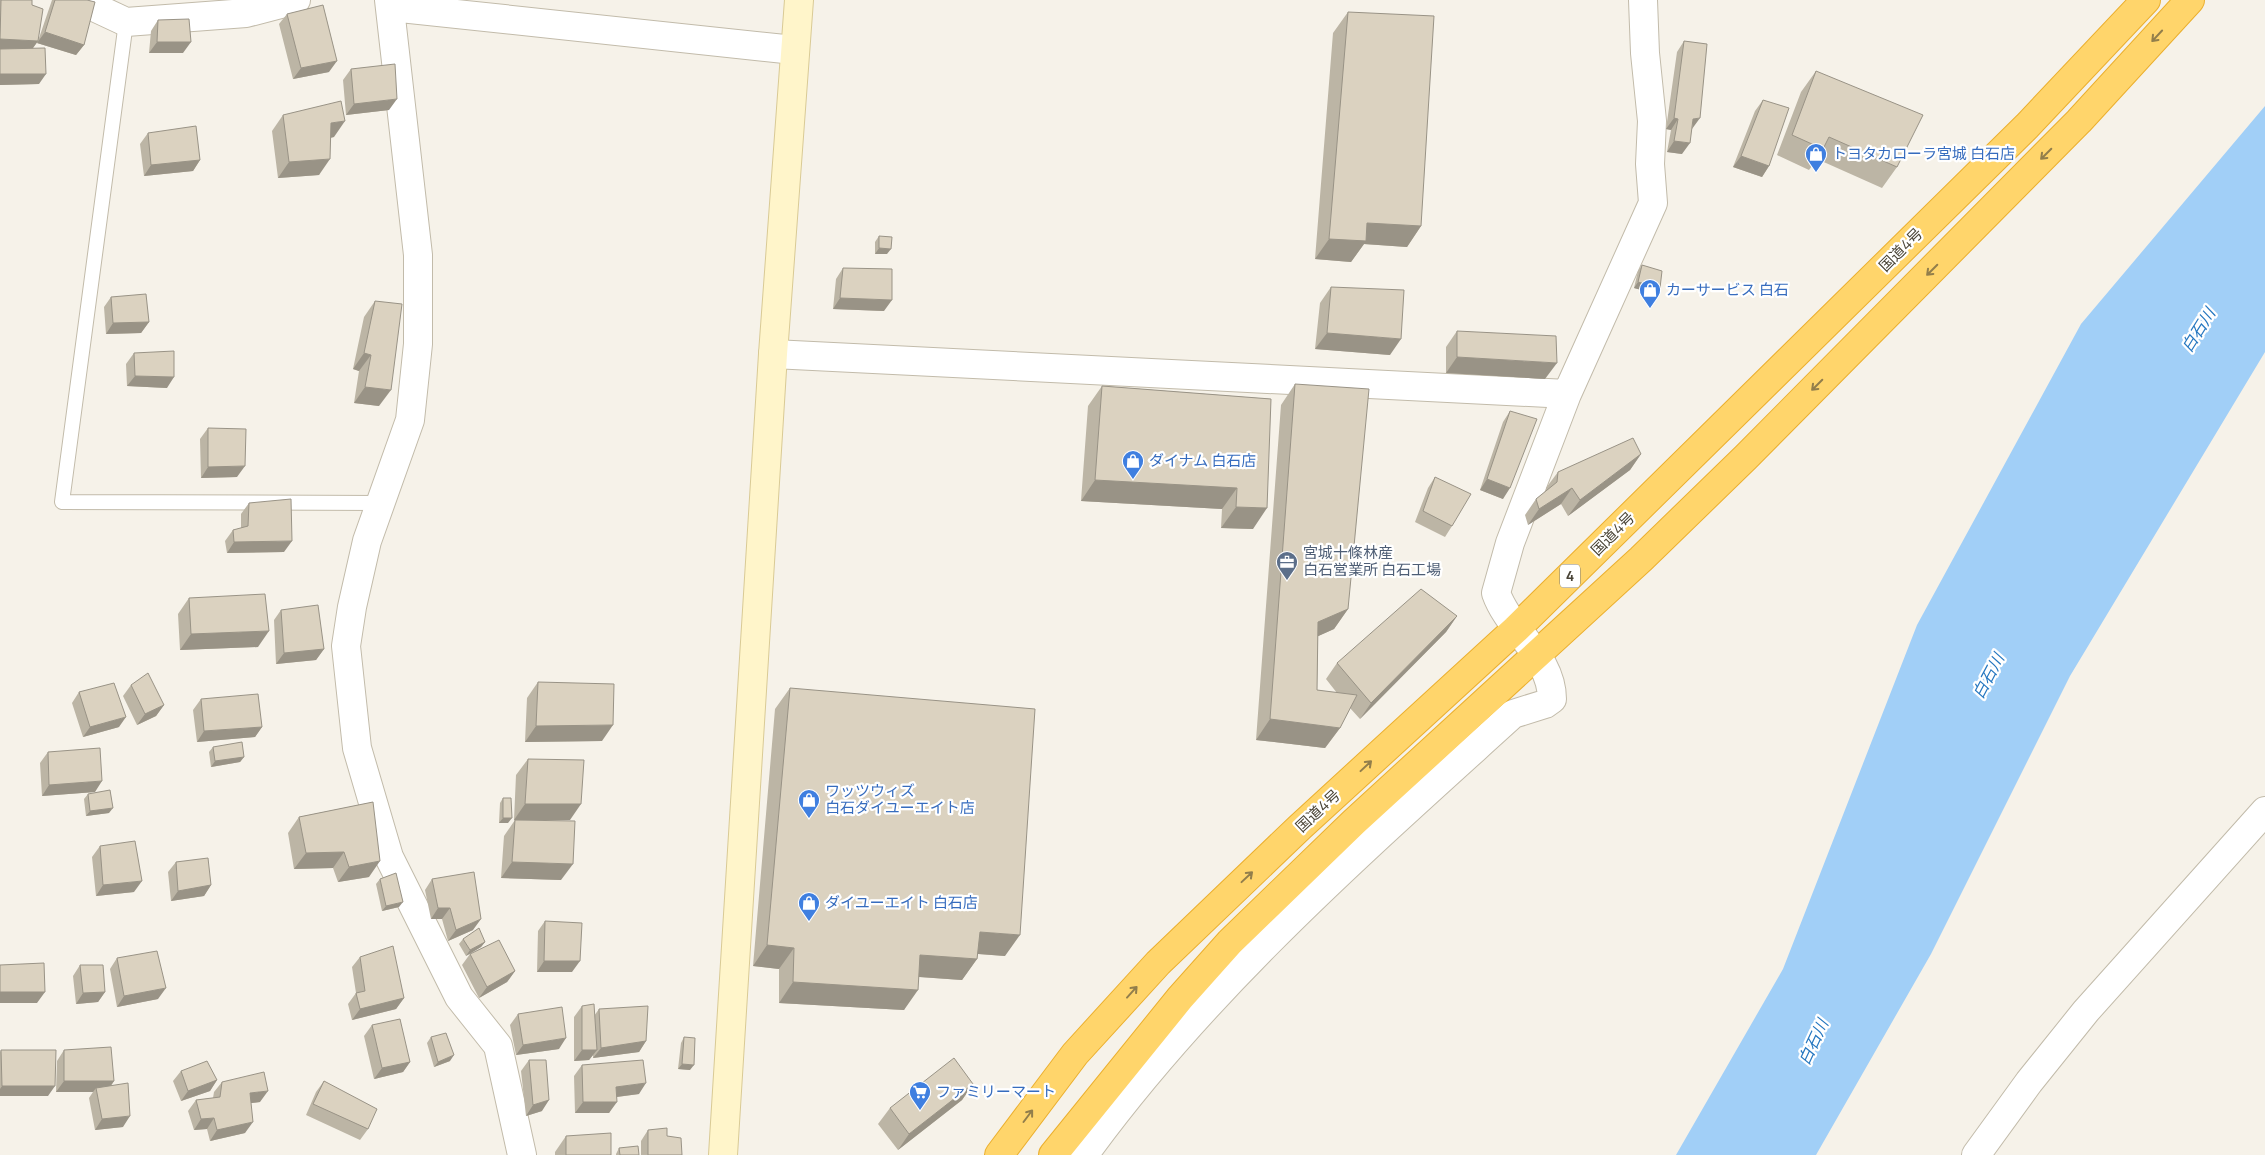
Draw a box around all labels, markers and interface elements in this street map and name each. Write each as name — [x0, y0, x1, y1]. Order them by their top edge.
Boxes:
one-way arrow — [2151, 29, 2163, 42]
shop icon: トヨタカローラ宮城 白石店 — [1804, 142, 1828, 173]
place label: トヨタカローラ宮城 白石店 — [1832, 143, 2015, 164]
one-way arrow — [2039, 148, 2052, 160]
street label: 国道4号 — [1874, 223, 1927, 276]
one-way arrow — [1925, 264, 1938, 276]
shop icon: カーサービス 白石 — [1638, 278, 1662, 309]
place label: カーサービス 白石 — [1666, 279, 1789, 300]
water label: 白石川 — [2176, 302, 2221, 356]
one-way arrow — [1811, 379, 1823, 392]
shop icon: ダイナム 白石店 — [1121, 449, 1145, 480]
place label: ダイナム 白石店 — [1149, 450, 1256, 471]
street label: 国道4号 — [1586, 507, 1639, 560]
place label: 宮城十條林産 白石営業所 白石工場 — [1303, 542, 1441, 580]
office icon: 宮城十條林産 白石営業所 白石工場 — [1275, 550, 1299, 581]
road number: 4 — [1560, 564, 1580, 588]
water label: 白石川 — [1967, 648, 2010, 702]
one-way arrow — [1360, 760, 1373, 772]
place label: ワッツウィズ 白石ダイユーエイト店 — [825, 780, 975, 818]
street label: 国道4号 — [1291, 785, 1345, 837]
shop icon: ワッツウィズ 白石ダイユーエイト店 — [797, 788, 821, 819]
one-way arrow — [1241, 871, 1254, 883]
shop icon: ダイユーエイト 白石店 — [797, 891, 821, 922]
place label: ダイユーエイト 白石店 — [825, 892, 978, 913]
one-way arrow — [1126, 985, 1138, 998]
water label: 白石川 — [1793, 1014, 1834, 1068]
supermarket icon: ファミリーマート — [908, 1080, 932, 1111]
place label: ファミリーマート — [936, 1081, 1056, 1102]
one-way arrow — [1023, 1109, 1033, 1123]

